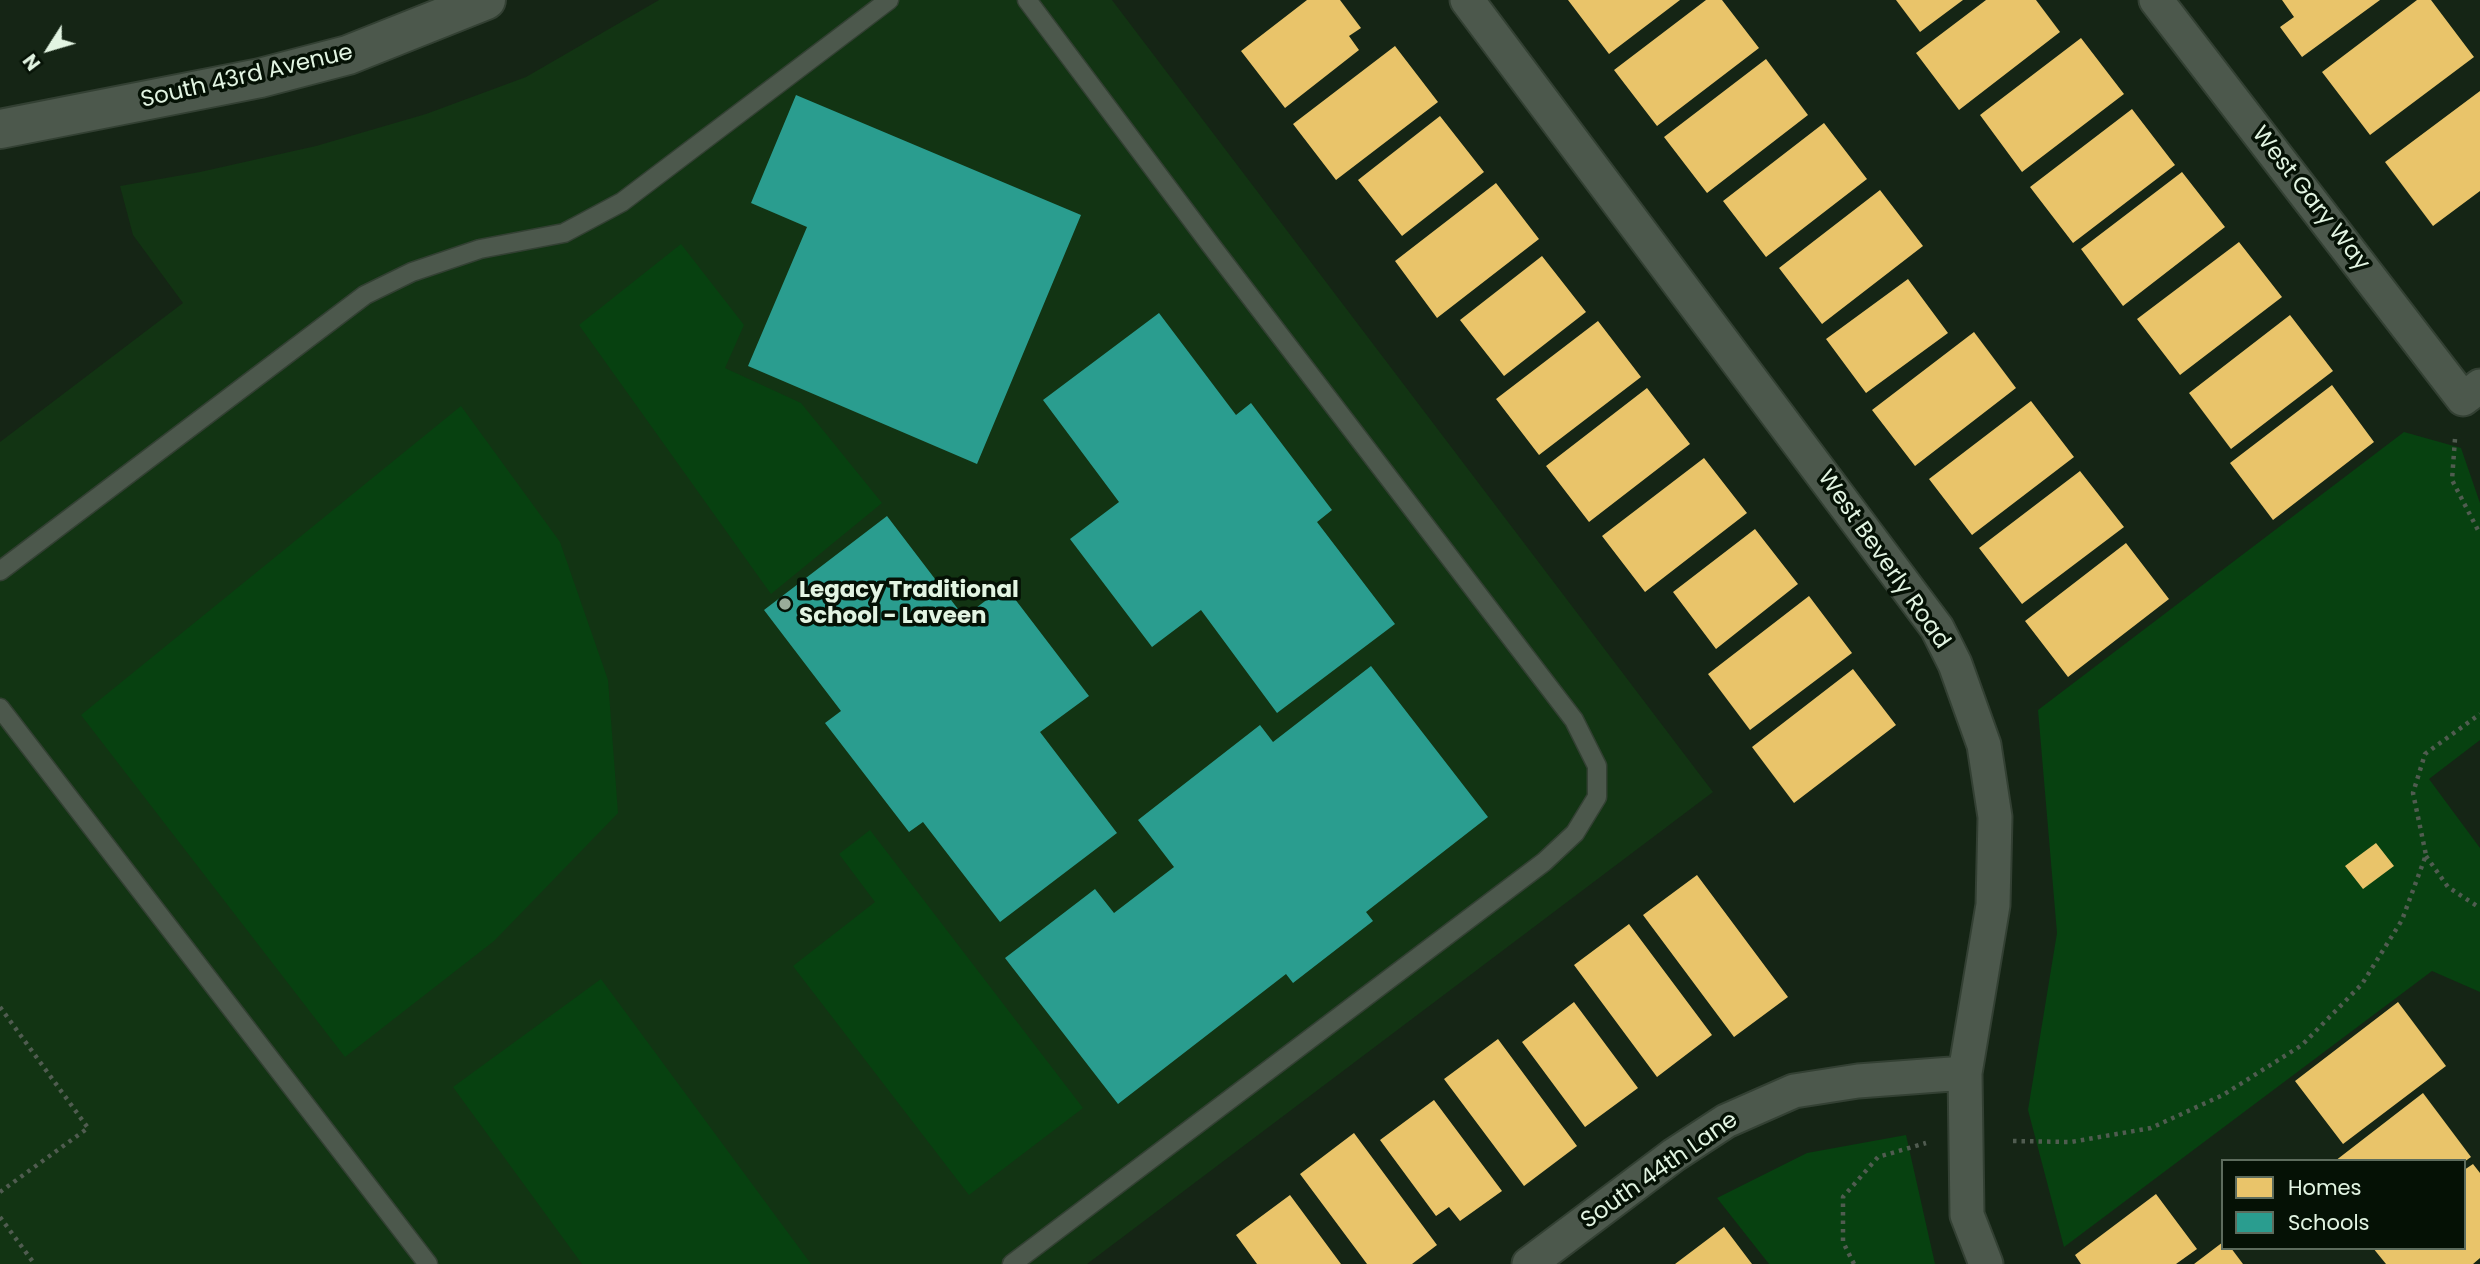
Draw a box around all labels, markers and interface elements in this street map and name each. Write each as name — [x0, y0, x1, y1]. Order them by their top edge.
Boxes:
north arrow — [14, 14, 84, 84]
street label: South 43rd Avenue — [138, 39, 356, 115]
text: N — [17, 48, 47, 76]
street label: West Gary Way — [2245, 121, 2375, 277]
street label: West Beverly Road — [1811, 465, 1955, 655]
place label: Legacy Traditional School - Laveen — [799, 577, 1019, 631]
marker: Legacy Traditional School - Laveen — [777, 596, 793, 612]
street label: South 44th Lane — [1576, 1107, 1744, 1235]
legend — [2221, 1159, 2466, 1250]
text: Homes — [2288, 1173, 2362, 1202]
text: Schools — [2288, 1208, 2370, 1237]

